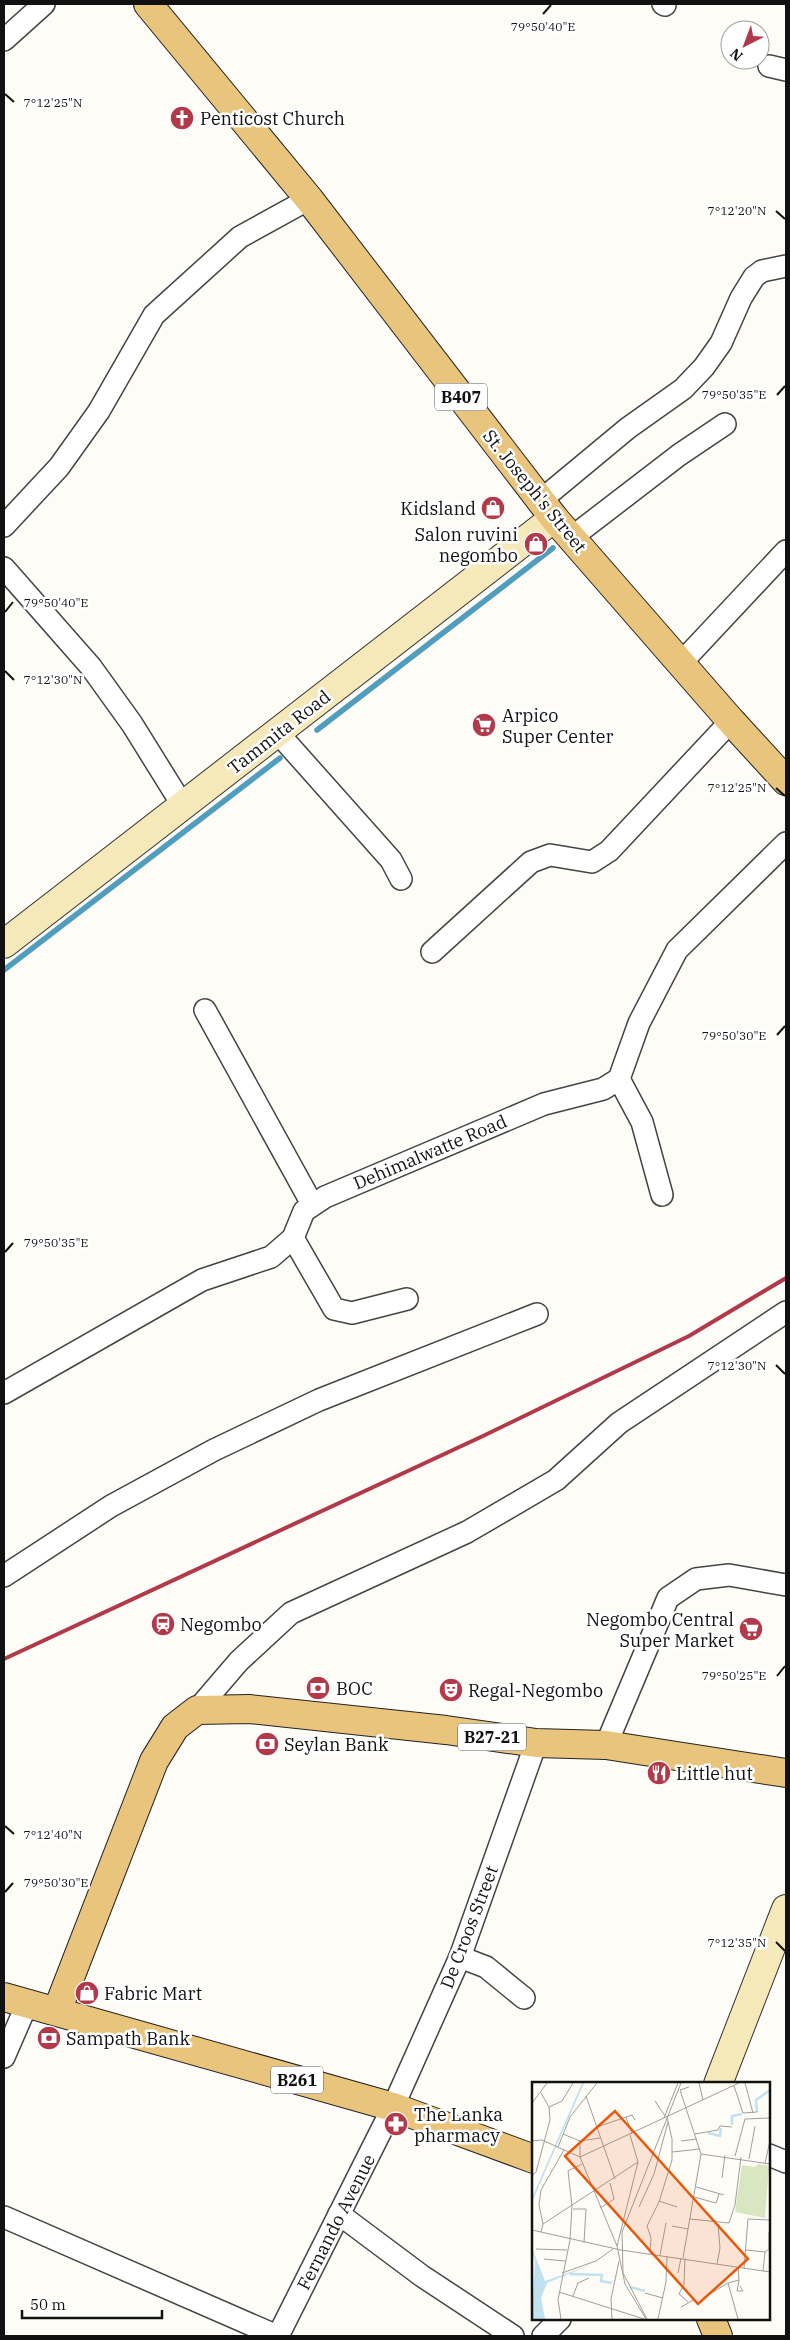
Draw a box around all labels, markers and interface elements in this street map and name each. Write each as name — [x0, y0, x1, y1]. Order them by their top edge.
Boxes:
text: 79°50'40"E — [511, 19, 575, 34]
north arrow — [720, 20, 770, 70]
text: N — [726, 44, 746, 65]
text: 7°12'25"N — [24, 95, 82, 110]
church icon: Penticost Church — [169, 105, 195, 131]
place label: Penticost Church — [200, 107, 345, 130]
text: 7°12'20"N — [708, 203, 766, 218]
road number: B407 — [435, 384, 487, 411]
text: 79°50'35"E — [702, 387, 766, 402]
street label: St. Joseph's Street — [478, 425, 592, 557]
shop icon: Kidsland — [480, 495, 506, 521]
place label: Kidsland — [400, 497, 476, 520]
place label: Salon ruvini negombo — [414, 523, 518, 567]
shop icon: Salon ruvini negombo — [523, 531, 549, 557]
text: 79°50'40"E — [24, 595, 88, 610]
text: 7°12'30"N — [24, 672, 82, 687]
street label: Tammita Road — [223, 685, 335, 779]
place label: Arpico Super Center — [502, 704, 613, 748]
supermarket icon: Arpico Super Center — [471, 712, 497, 738]
text: 7°12'25"N — [708, 780, 766, 795]
text: 79°50'30"E — [702, 1028, 766, 1043]
street label: Dehimalwatte Road — [350, 1109, 510, 1195]
text: 79°50'35"E — [24, 1235, 88, 1250]
text: 7°12'30"N — [708, 1358, 766, 1373]
place label: Negombo Central Super Market — [586, 1608, 734, 1652]
station icon: Negombo — [150, 1611, 176, 1637]
place label: Negombo — [180, 1613, 262, 1636]
supermarket icon: Negombo Central Super Market — [738, 1616, 764, 1642]
text: 79°50'25"E — [702, 1668, 766, 1683]
bank icon: BOC — [305, 1675, 331, 1701]
place label: BOC — [336, 1677, 373, 1700]
theatre icon: Regal-Negombo — [438, 1677, 464, 1703]
place label: Regal-Negombo — [468, 1679, 603, 1702]
road number: B27-21 — [458, 1724, 526, 1750]
bank icon: Seylan Bank — [254, 1731, 280, 1757]
place label: Seylan Bank — [284, 1733, 389, 1756]
restaurant icon: Little hut — [646, 1760, 672, 1786]
place label: Little hut — [676, 1762, 753, 1785]
text: 7°12'40"N — [24, 1827, 82, 1842]
street label: De Croos Street — [435, 1862, 503, 1992]
text: 79°50'30"E — [24, 1875, 88, 1890]
text: 7°12'35"N — [708, 1935, 766, 1950]
shop icon: Fabric Mart — [74, 1980, 100, 2006]
place label: Fabric Mart — [104, 1982, 202, 2005]
bank icon: Sampath Bank — [36, 2025, 62, 2051]
place label: Sampath Bank — [66, 2027, 191, 2050]
road number: B261 — [271, 2066, 323, 2094]
inset map — [532, 2082, 770, 2320]
place label: The Lanka pharmacy — [414, 2103, 503, 2147]
pharmacy icon: The Lanka pharmacy — [383, 2111, 409, 2137]
street label: Fernando Avenue — [292, 2150, 380, 2294]
scale bar — [22, 2288, 162, 2320]
text: 50 m — [30, 2295, 66, 2314]

